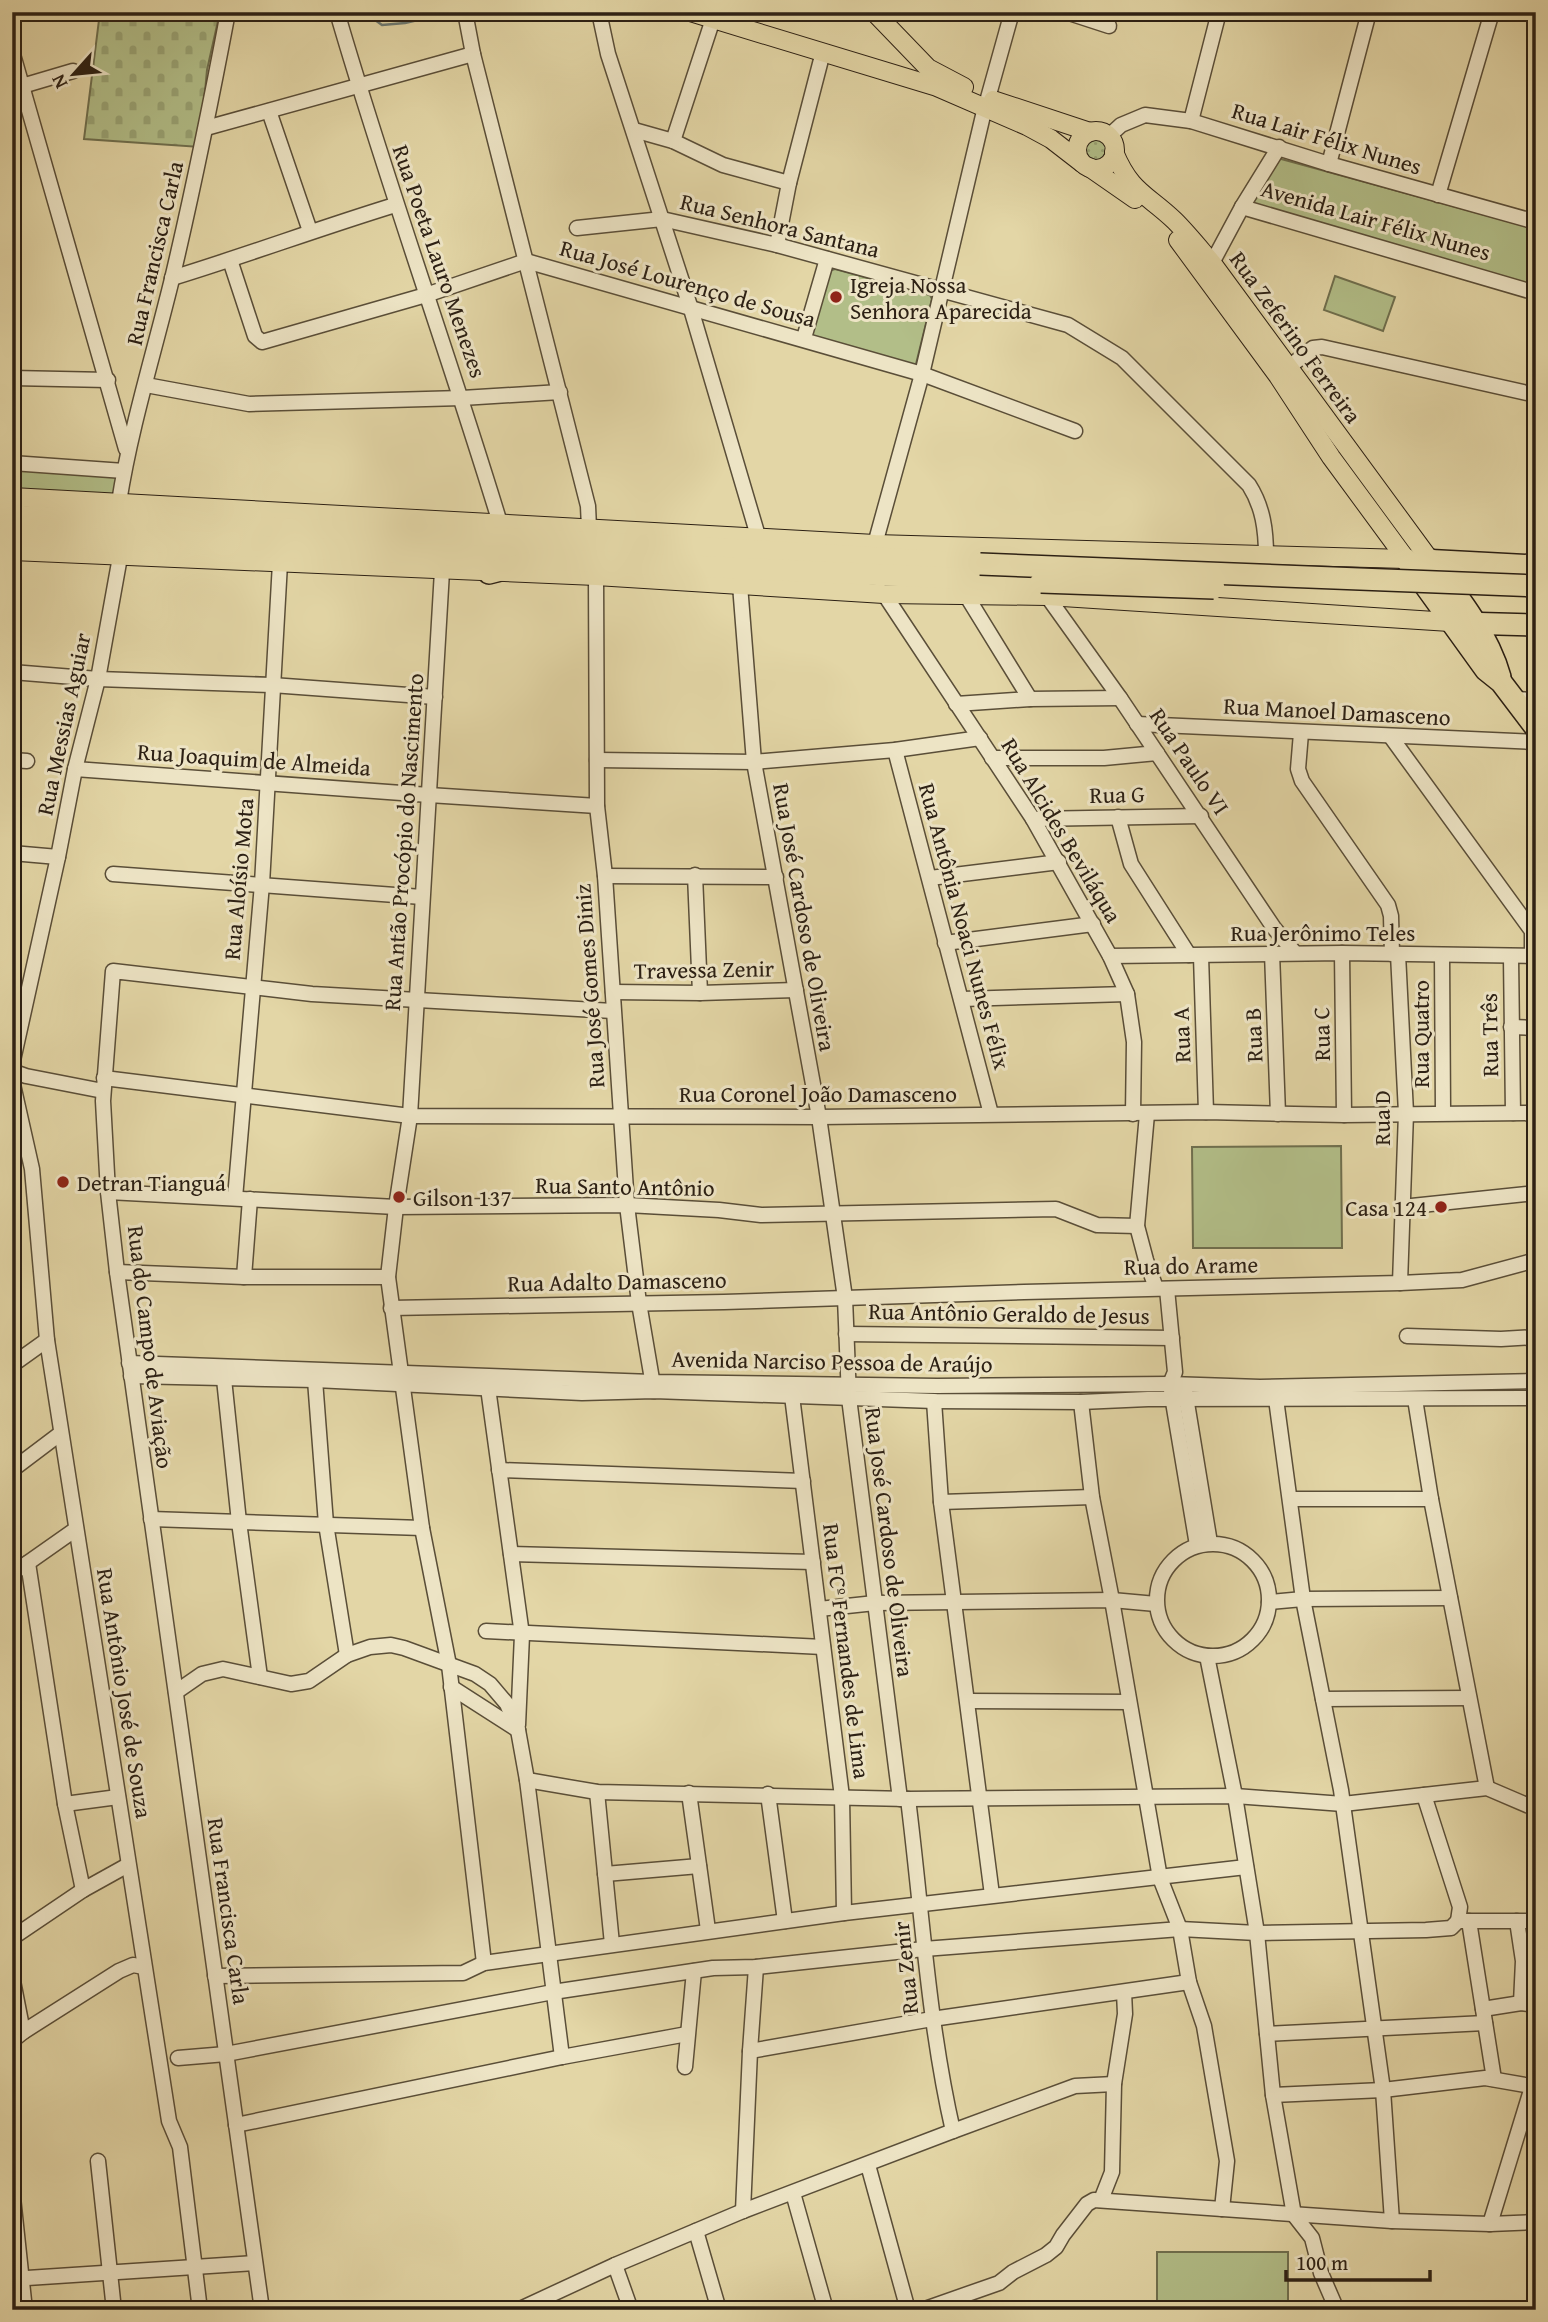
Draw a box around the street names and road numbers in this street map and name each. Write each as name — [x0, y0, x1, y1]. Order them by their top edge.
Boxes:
street label: Rua Lair Félix Nunes — [1228, 93, 1426, 183]
street label: Rua Poeta Lauro Menezes — [385, 140, 495, 382]
street label: Rua Francisca Carla — [117, 158, 191, 348]
street label: Avenida Lair Félix Nunes — [1257, 171, 1495, 269]
street label: Rua Senhora Santana — [677, 184, 883, 266]
street label: Rua José Lourenço de Sousa — [556, 231, 820, 335]
street label: Rua Zeferino Ferreira — [1222, 244, 1370, 430]
street label: Rua Messias Aguiar — [28, 629, 99, 818]
street label: Rua Antão Procópio do Nascimento — [375, 672, 431, 1012]
street label: Rua Manoel Damasceno — [1222, 689, 1452, 733]
street label: Rua Paulo VI — [1142, 701, 1238, 821]
street label: Rua Alcides Beviláqua — [994, 731, 1130, 929]
street label: Rua Joaquim de Almeida — [136, 734, 372, 784]
street label: Rua G — [1089, 777, 1145, 811]
street label: Rua Antônia Noaci Nunes Félix — [911, 779, 1019, 1073]
street label: Rua José Cardoso de Oliveira — [765, 780, 845, 1054]
street label: Rua Aloísio Mota — [214, 797, 262, 961]
street label: Rua José Gomes Diniz — [565, 883, 613, 1089]
street label: Rua Jerônimo Teles — [1231, 916, 1416, 949]
street label: Travessa Zenir — [634, 951, 775, 987]
street label: Rua Quatro — [1404, 980, 1437, 1088]
street label: Rua Três — [1472, 993, 1506, 1077]
street label: Rua A — [1164, 1007, 1198, 1063]
street label: Rua B — [1236, 1007, 1270, 1063]
street label: Rua C — [1304, 1007, 1338, 1061]
street label: Rua Coronel João Damasceno — [679, 1077, 957, 1110]
street label: Rua D — [1365, 1090, 1398, 1146]
street label: Rua Santo Antônio — [535, 1168, 715, 1204]
street label: Rua do Campo de Aviação — [120, 1224, 182, 1470]
street label: Rua do Arame — [1124, 1247, 1258, 1283]
street label: Rua Adalto Damasceno — [507, 1263, 727, 1299]
street label: Rua Antônio Geraldo de Jesus — [868, 1294, 1150, 1332]
street label: Avenida Narciso Pessoa de Araújo — [671, 1342, 993, 1380]
street label: Rua José Cardoso de Oliveira — [857, 1405, 923, 1679]
street label: Rua FCº Fernandes de Lima — [815, 1521, 879, 1781]
street label: Rua Antônio José de Souza — [89, 1565, 161, 1821]
street label: Rua Francisca Carla — [200, 1816, 258, 2006]
street label: Rua Zenir — [884, 1919, 926, 2016]

